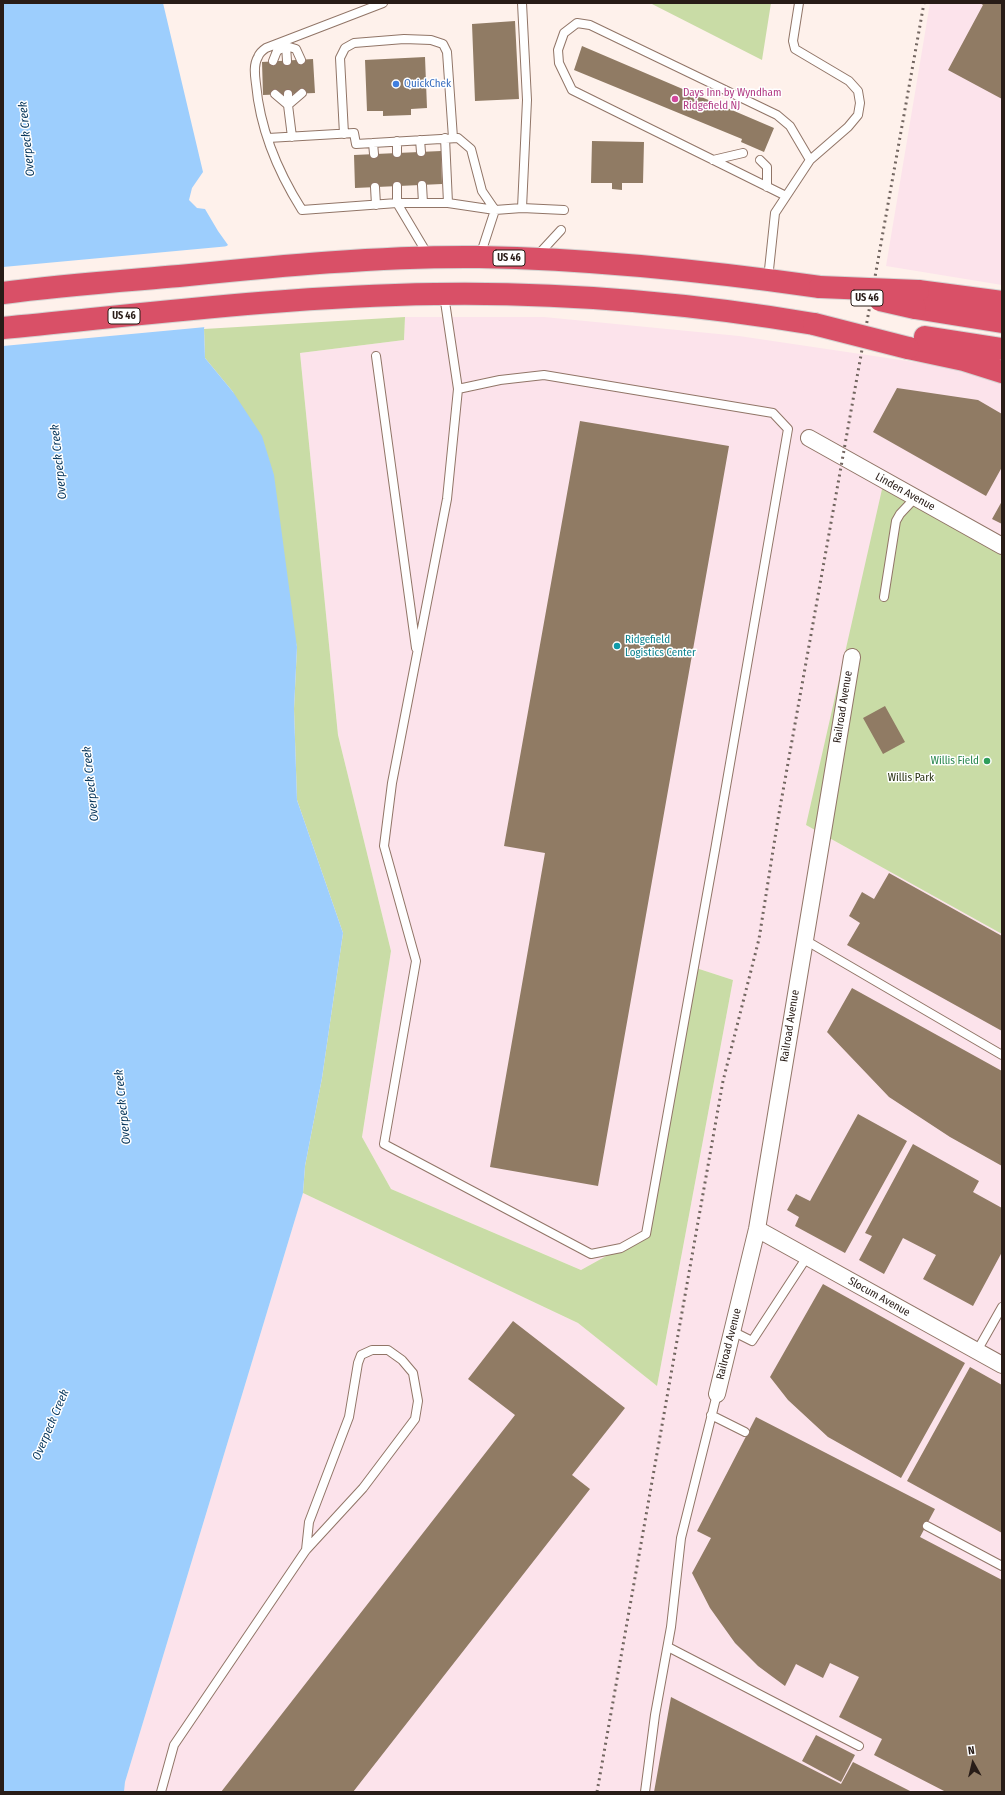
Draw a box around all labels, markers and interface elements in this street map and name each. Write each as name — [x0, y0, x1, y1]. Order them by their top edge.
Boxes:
place label: QuickChek — [404, 77, 451, 91]
marker: QuickChek — [391, 79, 401, 89]
place label: Days Inn by Wyndham Ridgefield NJ — [683, 86, 781, 112]
marker: Days Inn by Wyndham Ridgefield NJ — [670, 94, 680, 104]
water label: Overpeck Creek — [16, 101, 38, 177]
road number: US 46 — [493, 250, 525, 266]
road number: US 46 — [851, 290, 883, 306]
road number: US 46 — [108, 308, 140, 324]
water label: Overpeck Creek — [48, 424, 70, 500]
street label: Linden Avenue — [873, 470, 937, 514]
place label: Ridgefield Logistics Center — [625, 633, 696, 659]
marker: Ridgefield Logistics Center — [612, 641, 622, 651]
street label: Railroad Avenue — [831, 670, 855, 744]
water label: Overpeck Creek — [80, 746, 102, 822]
place label: Willis Field — [931, 754, 979, 768]
marker: Willis Field — [982, 756, 992, 766]
park label: Willis Park — [888, 771, 934, 785]
street label: Railroad Avenue — [778, 989, 802, 1063]
water label: Overpeck Creek — [112, 1069, 134, 1145]
street label: Slocum Avenue — [846, 1275, 912, 1319]
street label: Railroad Avenue — [714, 1307, 744, 1381]
water label: Overpeck Creek — [30, 1388, 72, 1462]
north arrow — [953, 1743, 993, 1783]
text: N — [967, 1744, 975, 1758]

